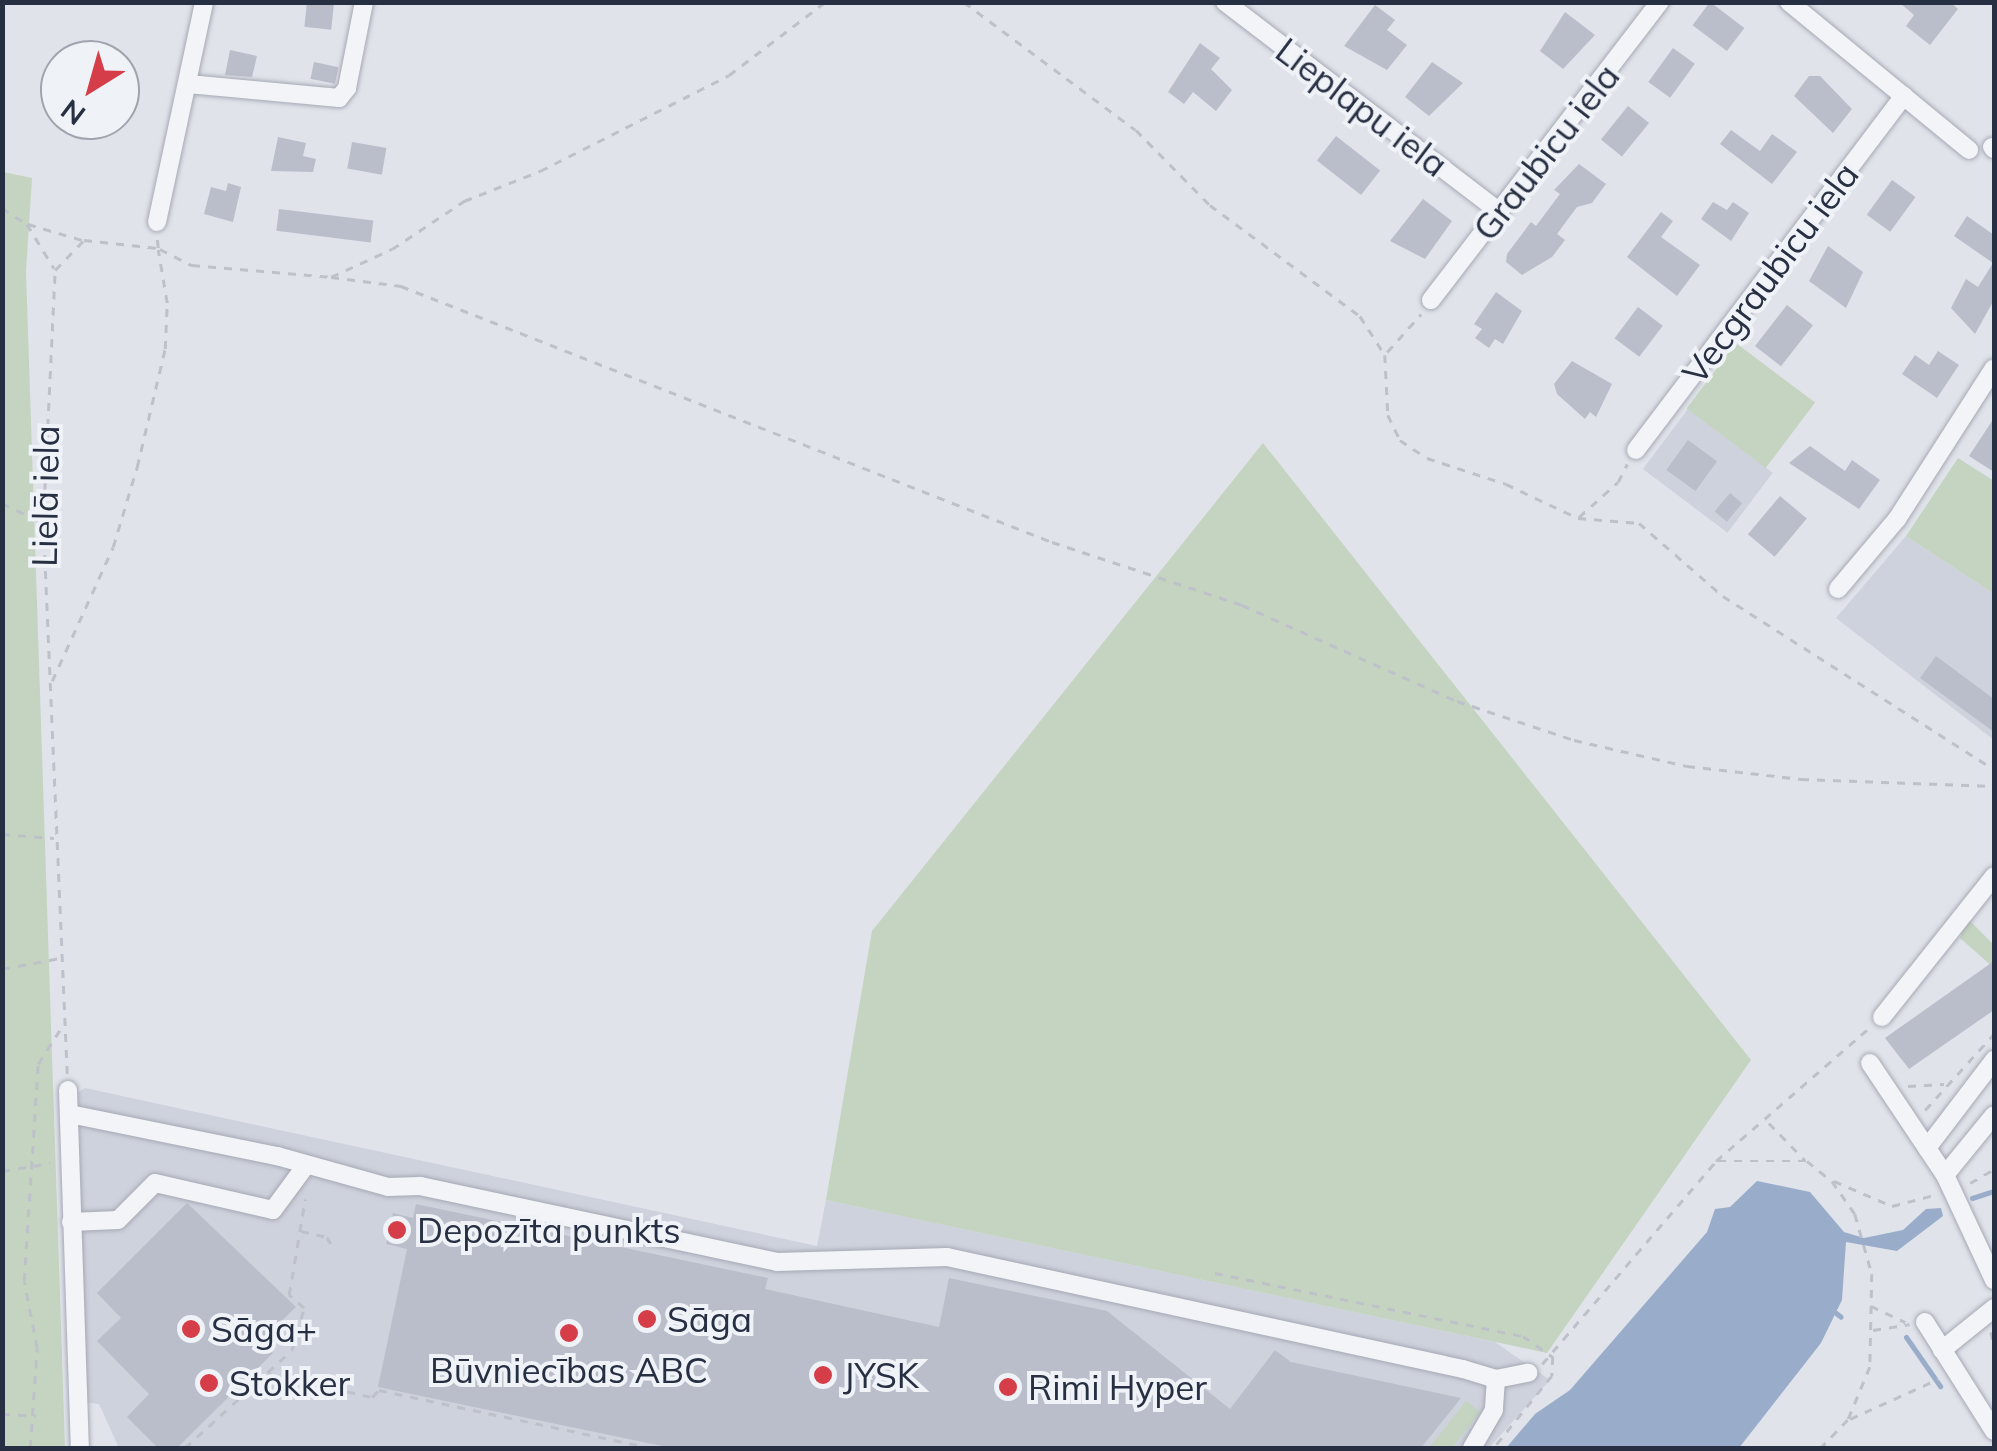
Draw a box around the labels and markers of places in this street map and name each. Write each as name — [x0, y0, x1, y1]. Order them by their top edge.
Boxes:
place label: Depozīta punkts — [417, 1209, 681, 1251]
marker: Depozīta punkts — [386, 1219, 408, 1241]
place label: Sāga — [667, 1298, 752, 1340]
place label: Sāga+ — [211, 1308, 317, 1350]
marker: Sāga — [636, 1308, 658, 1330]
marker: Sāga+ — [180, 1318, 202, 1340]
marker: Būvniecības ABC — [558, 1322, 580, 1344]
place label: Būvniecības ABC — [430, 1349, 708, 1391]
place label: JYSK — [843, 1354, 919, 1396]
place label: Stokker — [229, 1362, 350, 1404]
marker: JYSK — [812, 1364, 834, 1386]
place label: Rimi Hyper — [1028, 1366, 1207, 1408]
marker: Stokker — [198, 1372, 220, 1394]
marker: Rimi Hyper — [997, 1376, 1019, 1398]

